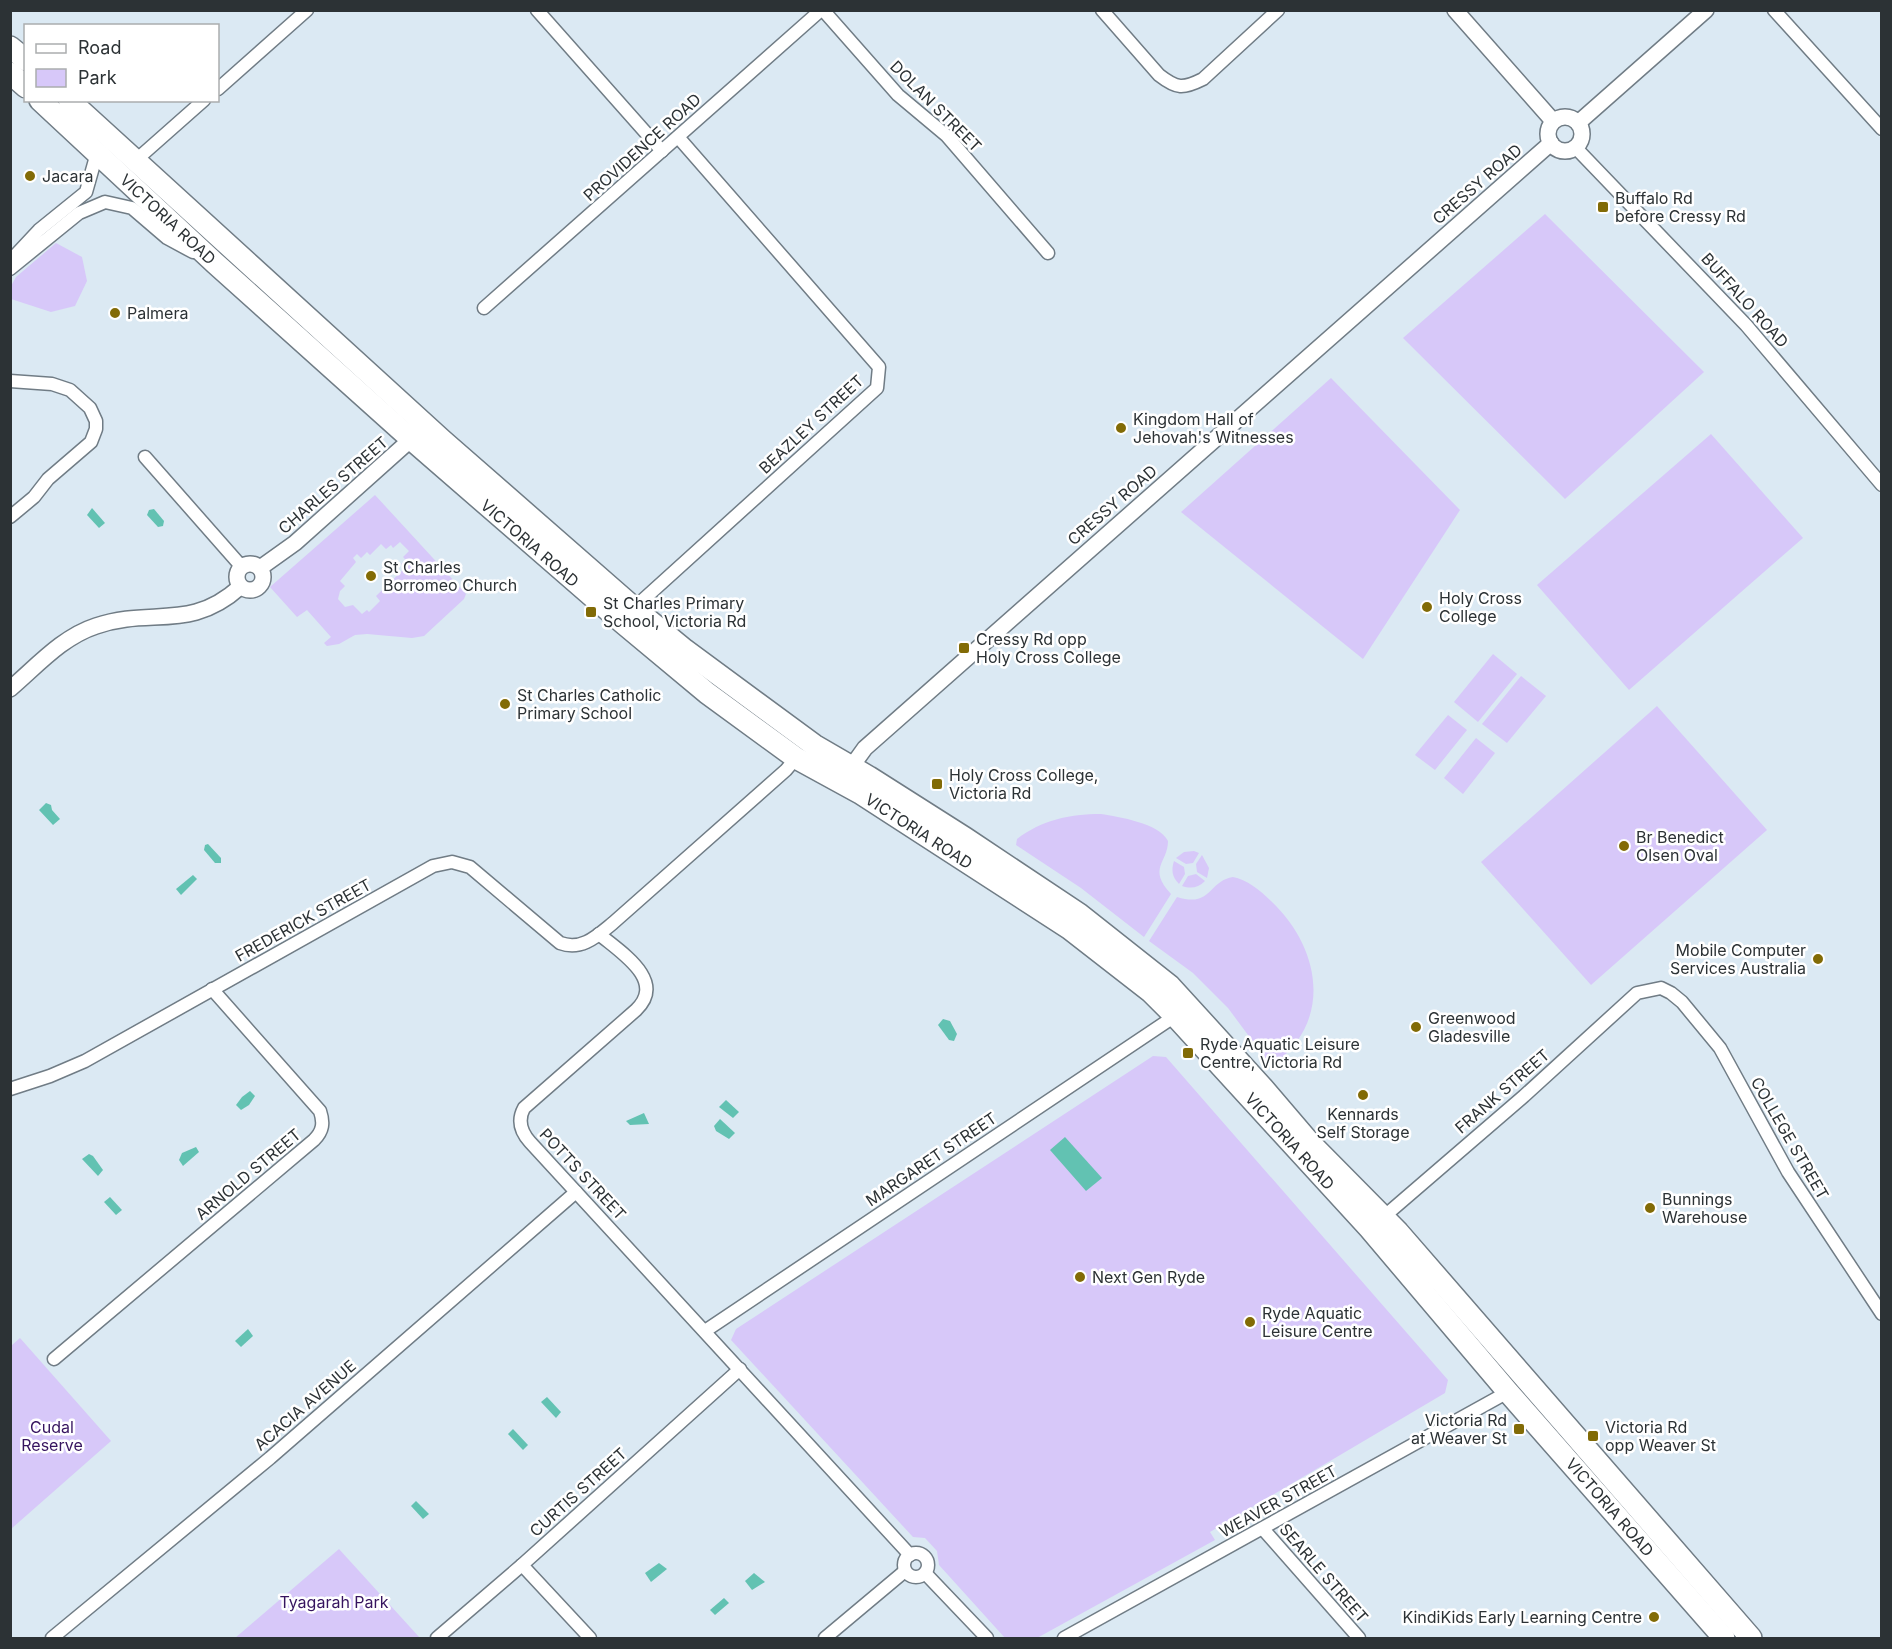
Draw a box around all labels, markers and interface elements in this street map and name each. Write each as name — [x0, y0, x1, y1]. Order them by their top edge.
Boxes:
legend — [24, 24, 219, 102]
text: Road — [78, 37, 121, 58]
street label: DOLAN STREET — [886, 56, 986, 156]
text: Park — [78, 67, 117, 88]
street label: PROVIDENCE ROAD — [579, 89, 705, 205]
street label: CRESSY ROAD — [1428, 140, 1526, 228]
place label: Jacara — [42, 166, 93, 186]
marker: Jacara — [23, 169, 37, 183]
street label: VICTORIA ROAD — [116, 169, 220, 269]
place label: Buffalo Rd before Cressy Rd — [1615, 188, 1746, 226]
marker: Buffalo Rd before Cressy Rd — [1596, 200, 1610, 214]
street label: BUFFALO ROAD — [1697, 248, 1793, 352]
place label: Palmera — [127, 303, 188, 323]
marker: Palmera — [108, 306, 122, 320]
street label: BEAZLEY STREET — [755, 370, 867, 478]
place label: Kingdom Hall of Jehovah's Witnesses — [1133, 409, 1294, 447]
marker: Kingdom Hall of Jehovah's Witnesses — [1114, 421, 1128, 435]
street label: CHARLES STREET — [274, 432, 392, 538]
street label: CRESSY ROAD — [1063, 461, 1161, 549]
street label: VICTORIA ROAD — [477, 495, 583, 591]
place label: St Charles Borromeo Church — [383, 557, 517, 595]
marker: St Charles Borromeo Church — [364, 569, 378, 583]
place label: Holy Cross College — [1439, 588, 1522, 626]
place label: St Charles Primary School, Victoria Rd — [603, 593, 746, 631]
marker: Holy Cross College — [1420, 600, 1434, 614]
marker: St Charles Primary School, Victoria Rd — [584, 605, 598, 619]
place label: Cressy Rd opp Holy Cross College — [976, 629, 1121, 667]
marker: Cressy Rd opp Holy Cross College — [957, 641, 971, 655]
place label: St Charles Catholic Primary School — [517, 685, 661, 723]
marker: St Charles Catholic Primary School — [498, 697, 512, 711]
place label: Holy Cross College, Victoria Rd — [949, 765, 1098, 803]
marker: Holy Cross College, Victoria Rd — [930, 777, 944, 791]
street label: VICTORIA ROAD — [862, 789, 976, 873]
place label: Br Benedict Olsen Oval — [1636, 827, 1724, 865]
marker: Br Benedict Olsen Oval — [1617, 839, 1631, 853]
street label: FREDERICK STREET — [231, 874, 375, 966]
place label: Mobile Computer Services Australia — [1670, 940, 1806, 978]
marker: Mobile Computer Services Australia — [1811, 952, 1825, 966]
place label: Greenwood Gladesville — [1428, 1008, 1516, 1046]
marker: Greenwood Gladesville — [1409, 1020, 1423, 1034]
place label: Ryde Aquatic Leisure Centre, Victoria Rd — [1200, 1034, 1360, 1072]
street label: FRANK STREET — [1451, 1045, 1553, 1137]
marker: Ryde Aquatic Leisure Centre, Victoria Rd — [1181, 1046, 1195, 1060]
street label: COLLEGE STREET — [1747, 1073, 1833, 1203]
street label: VICTORIA ROAD — [1241, 1088, 1339, 1194]
marker: Kennards Self Storage — [1356, 1088, 1370, 1102]
place label: Kennards Self Storage — [1317, 1104, 1409, 1142]
street label: MARGARET STREET — [862, 1108, 1000, 1210]
street label: ARNOLD STREET — [191, 1124, 305, 1224]
street label: POTTS STREET — [535, 1124, 631, 1224]
place label: Bunnings Warehouse — [1662, 1189, 1747, 1227]
marker: Bunnings Warehouse — [1643, 1201, 1657, 1215]
place label: Next Gen Ryde — [1092, 1267, 1205, 1287]
marker: Next Gen Ryde — [1073, 1270, 1087, 1284]
place label: Ryde Aquatic Leisure Centre — [1262, 1303, 1373, 1341]
marker: Ryde Aquatic Leisure Centre — [1243, 1315, 1257, 1329]
street label: ACACIA AVENUE — [250, 1355, 360, 1455]
place label: Victoria Rd at Weaver St — [1411, 1410, 1507, 1448]
park label: Cudal Reserve — [21, 1417, 83, 1455]
place label: Victoria Rd opp Weaver St — [1605, 1417, 1716, 1455]
marker: Victoria Rd at Weaver St — [1512, 1422, 1526, 1436]
marker: Victoria Rd opp Weaver St — [1586, 1429, 1600, 1443]
street label: CURTIS STREET — [525, 1443, 631, 1541]
street label: VICTORIA ROAD — [1562, 1454, 1658, 1560]
street label: WEAVER STREET — [1216, 1460, 1340, 1542]
street label: SEARLE STREET — [1276, 1519, 1372, 1627]
park label: Tyagarah Park — [279, 1592, 389, 1612]
place label: KindiKids Early Learning Centre — [1402, 1607, 1642, 1627]
marker: KindiKids Early Learning Centre — [1647, 1610, 1661, 1624]

